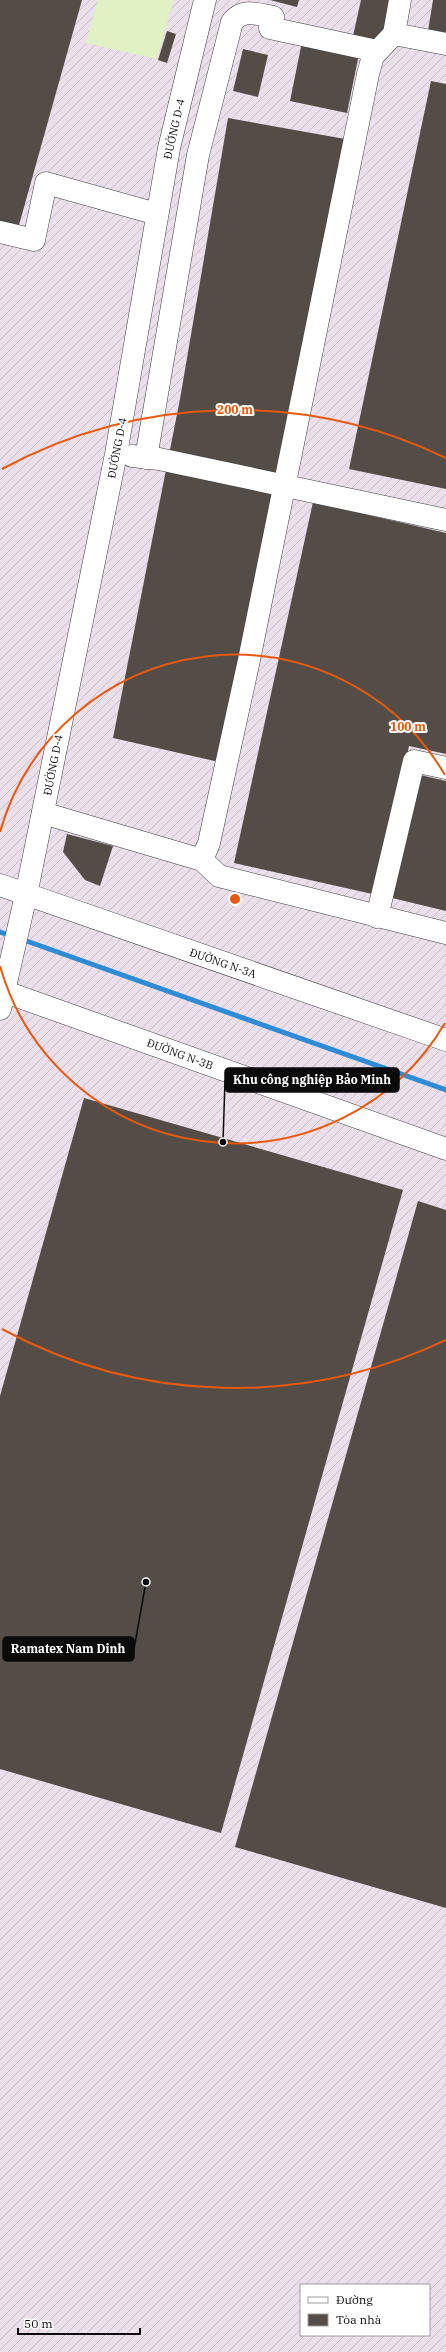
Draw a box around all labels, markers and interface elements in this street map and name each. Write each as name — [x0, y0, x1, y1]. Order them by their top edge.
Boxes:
street label: ĐƯỜNG D-4 — [159, 97, 188, 161]
text: 200 m — [217, 402, 253, 417]
street label: ĐƯỜNG D-4 — [103, 416, 130, 480]
text: 100 m — [390, 719, 426, 734]
street label: ĐƯỜNG D-4 — [39, 733, 66, 797]
centre of rings — [228, 892, 242, 906]
street label: ĐƯỜNG N-3A — [188, 944, 259, 981]
street label: ĐƯỜNG N-3B — [145, 1035, 215, 1072]
callout: Khu công nghiệp Bảo Minh — [225, 1068, 399, 1092]
text: Khu công nghiệp Bảo Minh — [233, 1072, 391, 1087]
callout: Ramatex Nam Dinh — [3, 1637, 134, 1661]
text: Ramatex Nam Dinh — [11, 1641, 125, 1656]
legend — [300, 2284, 430, 2336]
text: Đường — [336, 2292, 373, 2307]
scale bar — [18, 2310, 140, 2336]
text: Tòa nhà — [336, 2312, 382, 2327]
text: 50 m — [24, 2316, 53, 2331]

